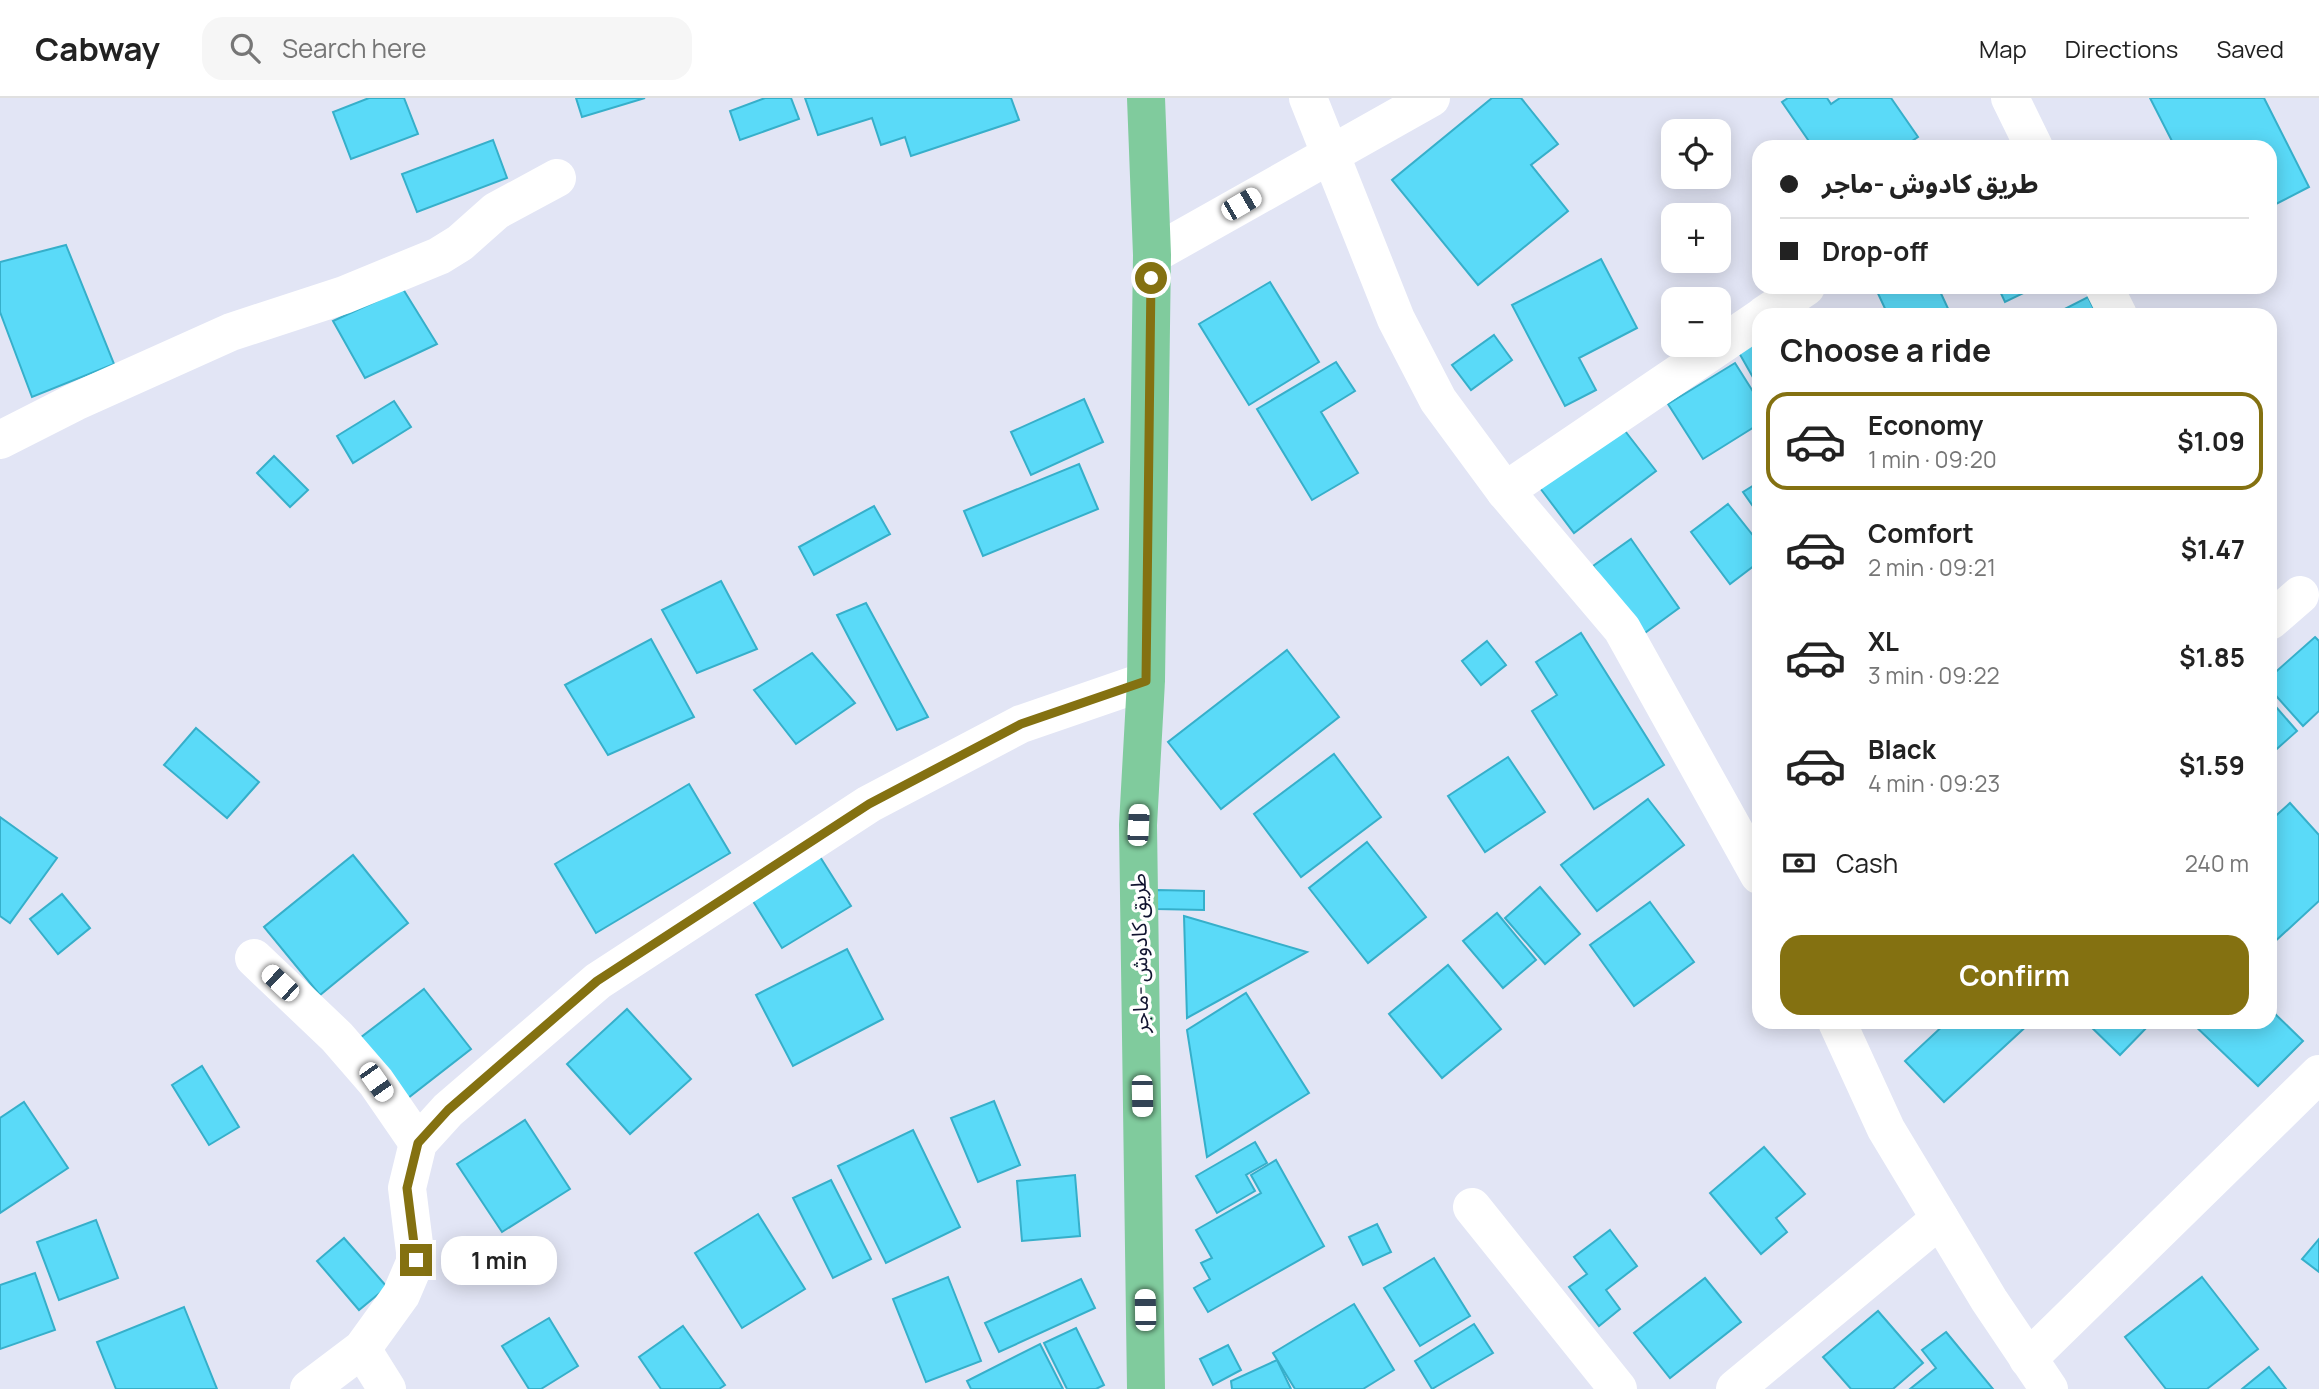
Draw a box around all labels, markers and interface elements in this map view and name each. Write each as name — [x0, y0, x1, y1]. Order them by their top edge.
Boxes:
search box — [202, 17, 692, 80]
text: Cabway — [35, 26, 160, 71]
icon: search — [226, 29, 264, 67]
text: Search here — [282, 30, 427, 66]
text: Map — [1979, 32, 2027, 65]
text: Directions — [2065, 32, 2178, 65]
text: Saved — [2216, 32, 2284, 65]
map controls — [1661, 119, 1731, 357]
button: locate — [1661, 119, 1731, 189]
text: طريق كادوش -ماجر — [1822, 165, 2039, 201]
car — [1218, 184, 1265, 224]
button: + — [1661, 203, 1731, 273]
text: Drop-off — [1822, 233, 1928, 269]
route start — [1135, 262, 1167, 294]
button: − — [1661, 287, 1731, 357]
text: Choose a ride — [1780, 328, 1991, 372]
text: Economy — [1868, 407, 1983, 443]
icon: car — [1784, 410, 1847, 473]
text: $1.09 — [2177, 423, 2245, 459]
text: 1 min · 09:20 — [1868, 443, 1997, 475]
text: Comfort — [1868, 515, 1974, 551]
icon: car — [1784, 518, 1847, 581]
text: $1.47 — [2181, 531, 2245, 567]
text: 2 min · 09:21 — [1868, 551, 1996, 583]
text: XL — [1868, 623, 1899, 659]
icon: car — [1784, 626, 1847, 689]
text: $1.85 — [2179, 639, 2245, 675]
text: 3 min · 09:22 — [1868, 659, 2000, 691]
text: Black — [1868, 731, 1936, 767]
icon: car — [1784, 734, 1847, 797]
text: $1.59 — [2179, 747, 2245, 783]
text: 4 min · 09:23 — [1868, 767, 2000, 799]
car — [1127, 803, 1150, 847]
icon: cash — [1780, 844, 1818, 882]
text: Cash — [1836, 845, 1898, 881]
text: 240 m — [2185, 847, 2249, 879]
street label: طريق كادوش -ماجر — [1124, 873, 1154, 1034]
button: Confirm — [1780, 935, 2249, 1015]
car — [258, 961, 303, 1005]
car — [356, 1059, 397, 1105]
car — [1132, 1075, 1153, 1117]
callout: 1 min — [440, 1236, 556, 1284]
route end — [400, 1244, 432, 1276]
text: 1 min — [471, 1244, 527, 1276]
car — [1135, 1289, 1156, 1331]

